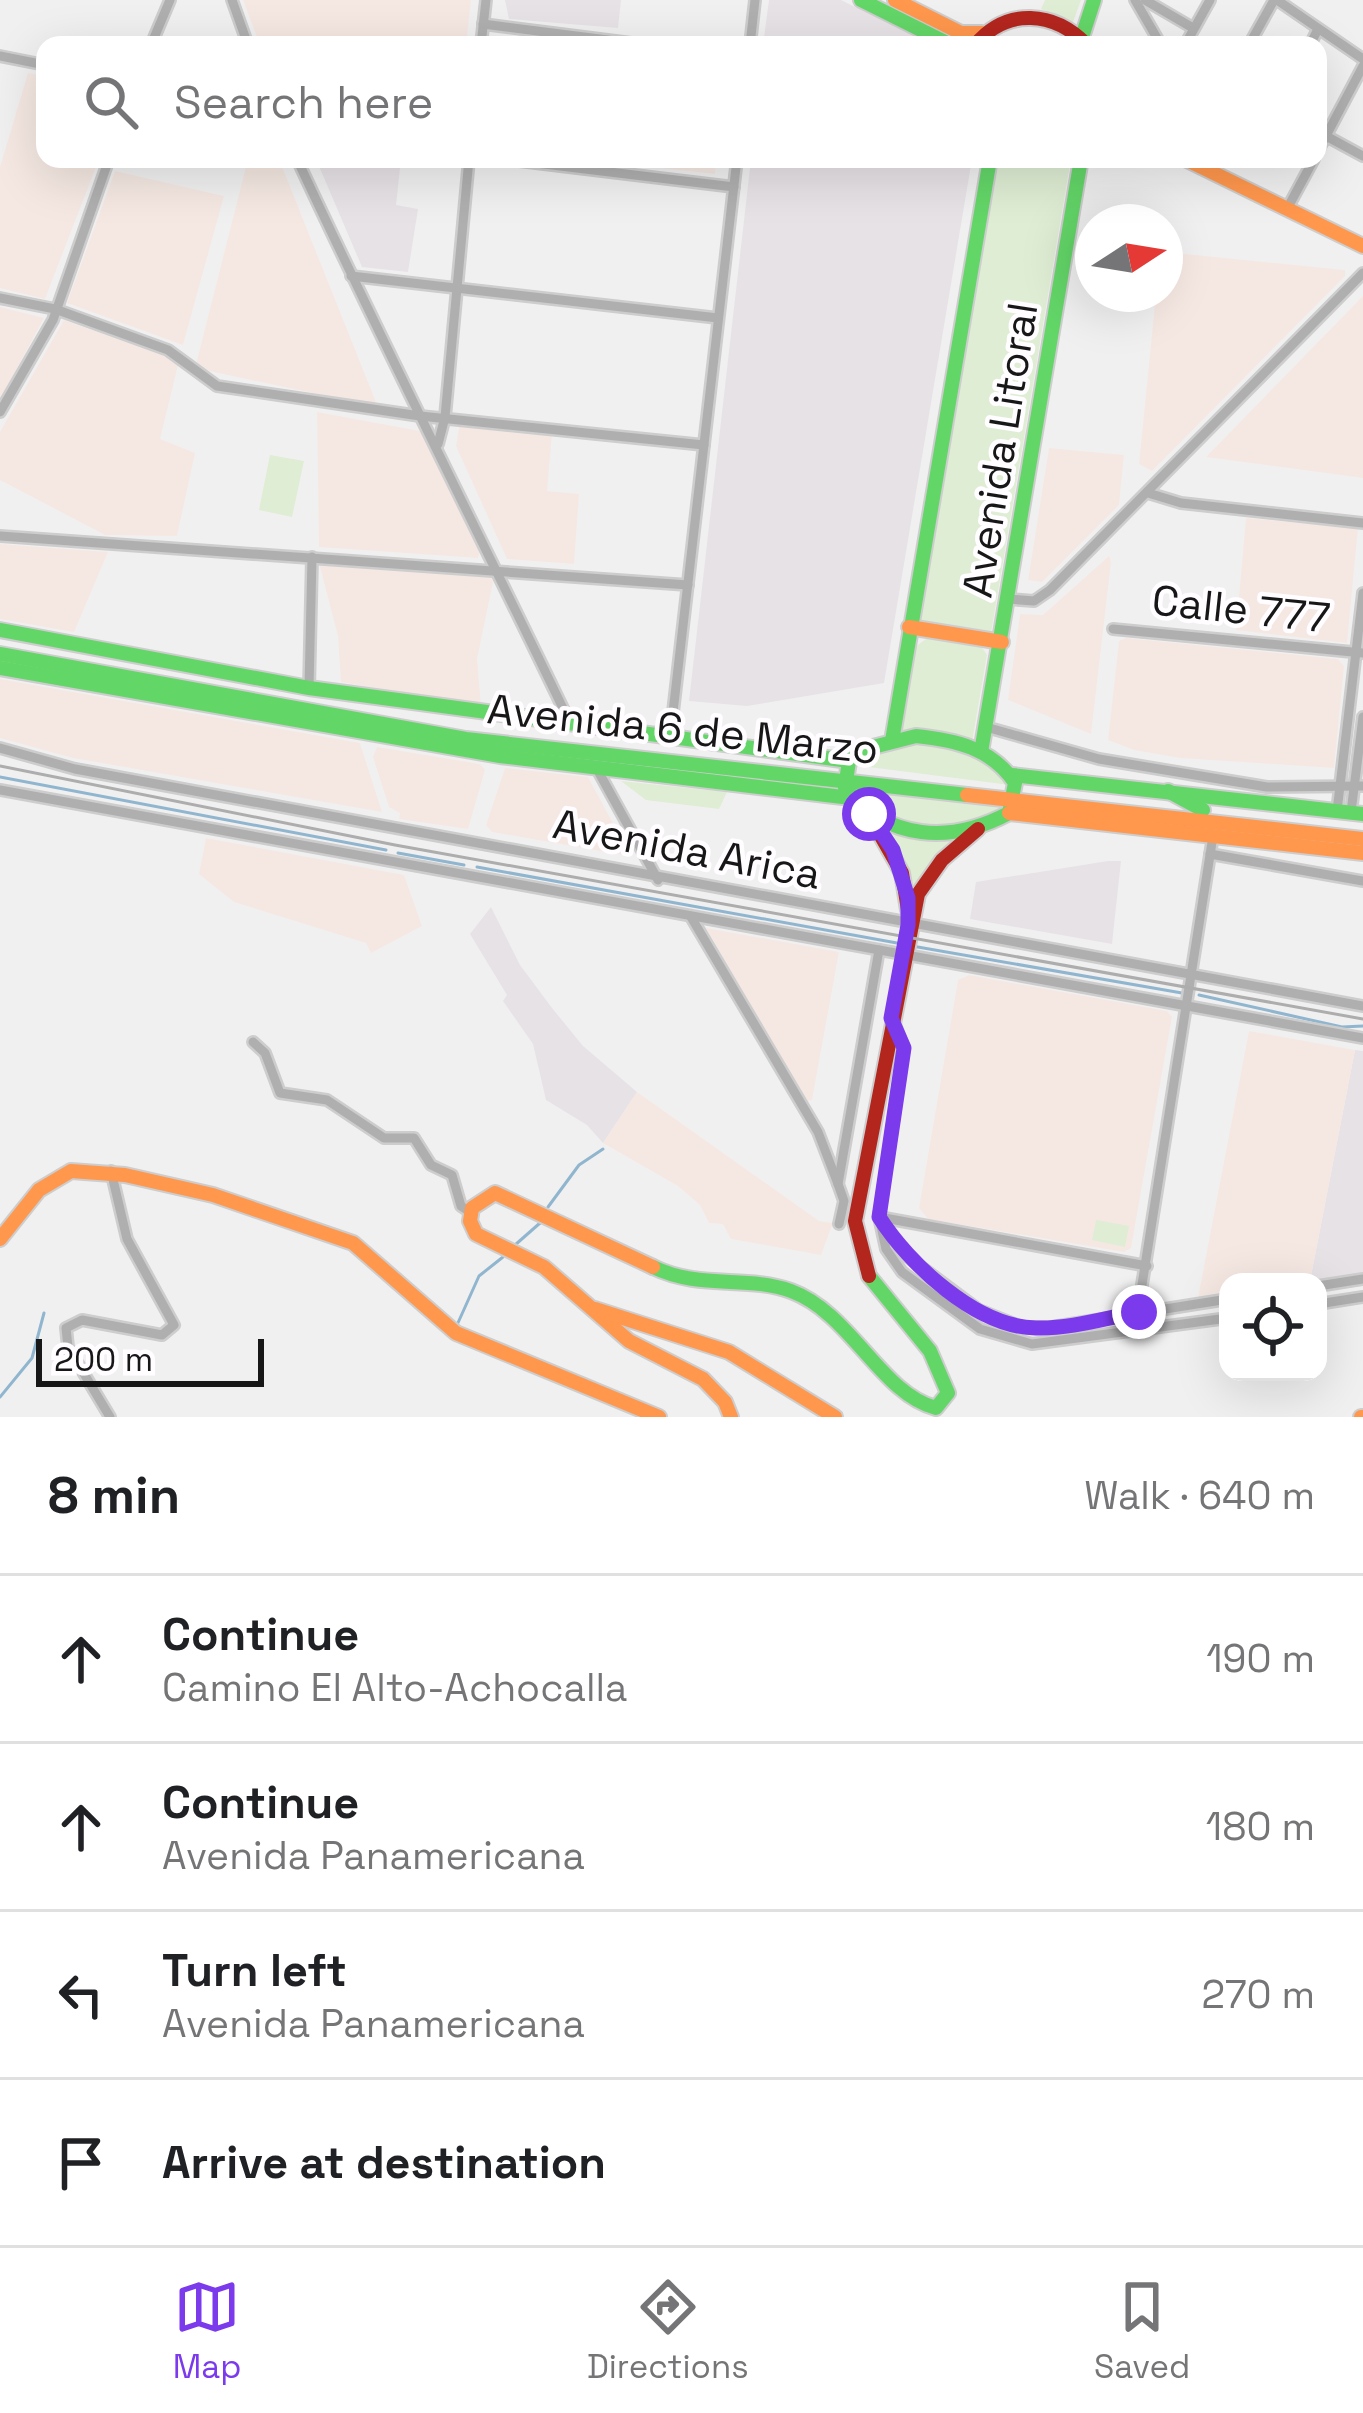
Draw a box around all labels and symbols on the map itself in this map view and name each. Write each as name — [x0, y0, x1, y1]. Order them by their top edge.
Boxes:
north arrow — [1075, 204, 1183, 312]
street label: Avenida Litoral — [951, 299, 1049, 601]
street label: Calle 777 — [1150, 573, 1332, 645]
street label: Avenida 6 de Marzo — [485, 682, 881, 776]
route start — [842, 787, 896, 841]
street label: Avenida Arica — [549, 797, 825, 901]
route end — [1112, 1285, 1166, 1339]
scale bar — [36, 1333, 264, 1386]

